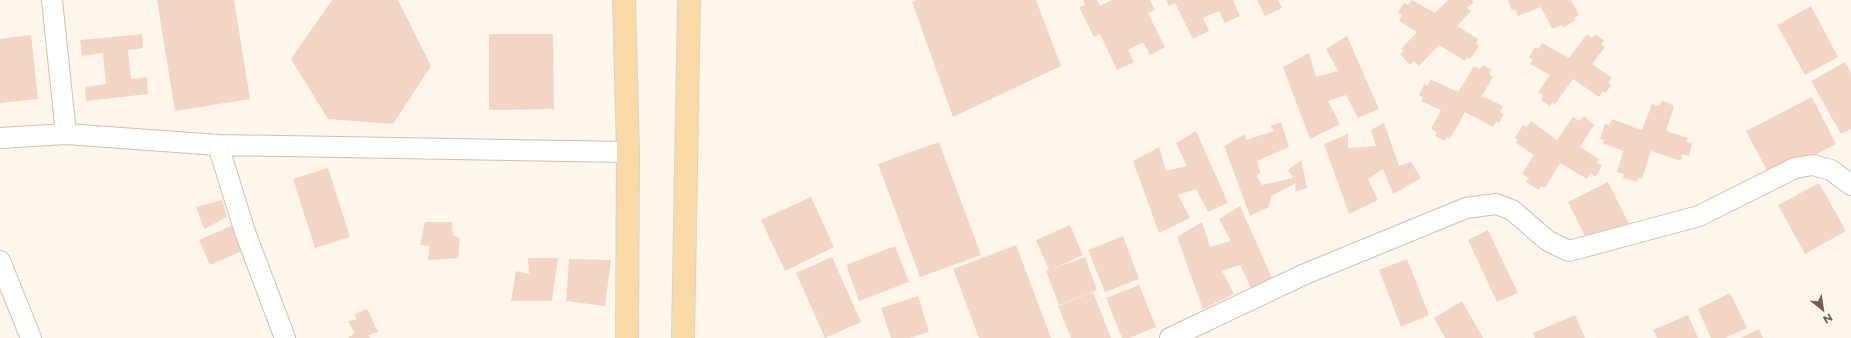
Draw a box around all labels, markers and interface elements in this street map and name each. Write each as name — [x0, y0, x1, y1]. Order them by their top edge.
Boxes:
north arrow — [1803, 290, 1843, 330]
text: N — [1821, 310, 1835, 327]

